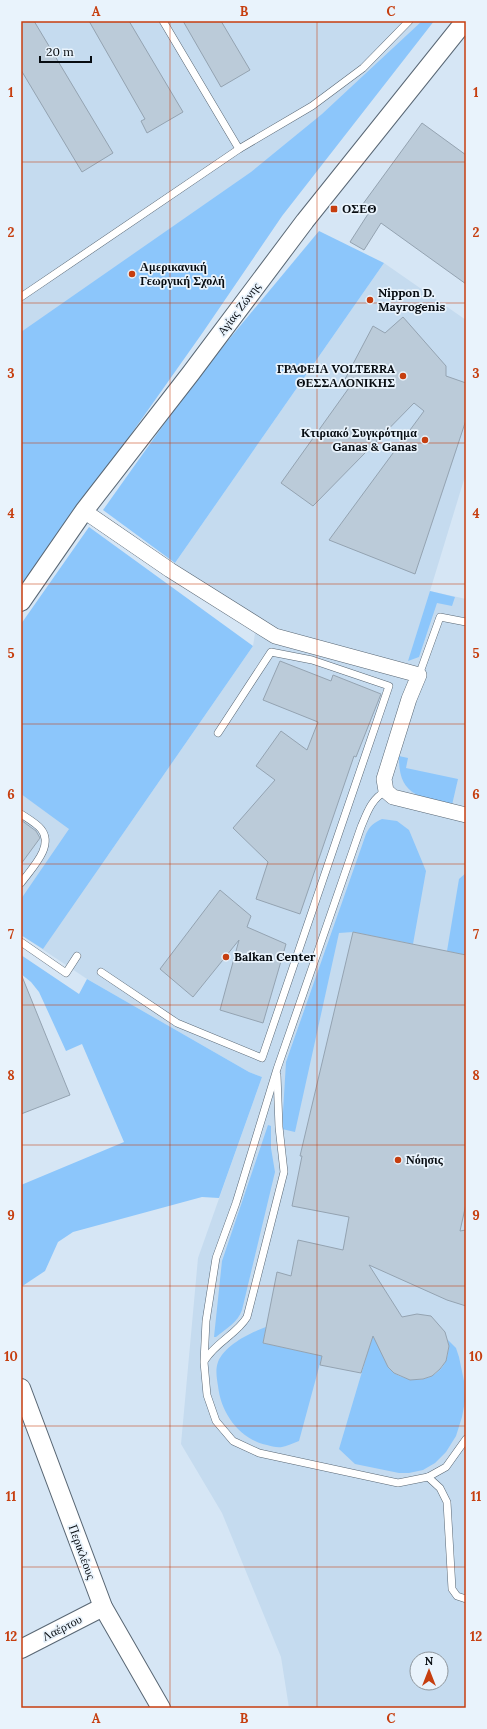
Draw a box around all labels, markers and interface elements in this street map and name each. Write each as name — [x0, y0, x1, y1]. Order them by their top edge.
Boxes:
text: A — [92, 3, 101, 20]
text: B — [240, 3, 249, 20]
text: C — [387, 3, 396, 20]
scale bar — [40, 38, 91, 64]
text: 20 m — [46, 44, 74, 59]
text: 1 — [8, 84, 14, 101]
text: 1 — [473, 84, 479, 101]
place label: ΟΣΕΘ — [342, 201, 377, 216]
marker: ΟΣΕΘ — [329, 204, 339, 214]
text: 2 — [8, 224, 15, 241]
text: 2 — [473, 224, 480, 241]
place label: Αμερικανική Γεωργική Σχολή — [140, 259, 225, 288]
marker: Αμερικανική Γεωργική Σχολή — [127, 269, 137, 279]
street label: Αγίας Ζώνης — [214, 279, 263, 338]
place label: Nippon D. Mayrogenis — [378, 285, 445, 314]
marker: Nippon D. Mayrogenis — [365, 295, 375, 305]
place label: ΓΡΑΦΕΙΑ VOLTERRA ΘΕΣΣΑΛΟΝΙΚΗΣ — [277, 361, 395, 390]
text: 3 — [7, 365, 15, 382]
text: 3 — [472, 365, 480, 382]
marker: ΓΡΑΦΕΙΑ VOLTERRA ΘΕΣΣΑΛΟΝΙΚΗΣ — [398, 371, 408, 381]
place label: Κτιριακό Συγκρότημα Ganas & Ganas — [301, 425, 417, 454]
marker: Κτιριακό Συγκρότημα Ganas & Ganas — [420, 435, 430, 445]
text: 4 — [7, 505, 15, 522]
text: 4 — [472, 505, 480, 522]
text: 5 — [7, 645, 15, 662]
text: 5 — [472, 645, 480, 662]
text: 6 — [7, 786, 15, 803]
text: 6 — [472, 786, 480, 803]
text: 7 — [8, 926, 14, 943]
text: 7 — [473, 926, 479, 943]
place label: Balkan Center — [234, 949, 316, 964]
marker: Balkan Center — [221, 952, 231, 962]
text: 8 — [7, 1067, 15, 1084]
text: 8 — [472, 1067, 480, 1084]
place label: Νόησις — [406, 1152, 444, 1167]
marker: Νόησις — [393, 1155, 403, 1165]
text: 9 — [7, 1207, 15, 1224]
text: 9 — [472, 1207, 480, 1224]
text: 10 — [4, 1348, 18, 1365]
text: 10 — [469, 1348, 483, 1365]
text: 11 — [6, 1488, 16, 1505]
text: 11 — [471, 1488, 481, 1505]
street label: Περικλέους — [66, 1522, 99, 1581]
street label: Λαέρτου — [39, 1611, 84, 1644]
text: 12 — [5, 1628, 17, 1645]
text: 12 — [470, 1628, 482, 1645]
north arrow — [409, 1651, 449, 1691]
text: N — [425, 1654, 434, 1668]
text: A — [92, 1710, 101, 1727]
text: B — [240, 1710, 249, 1727]
text: C — [387, 1710, 396, 1727]

